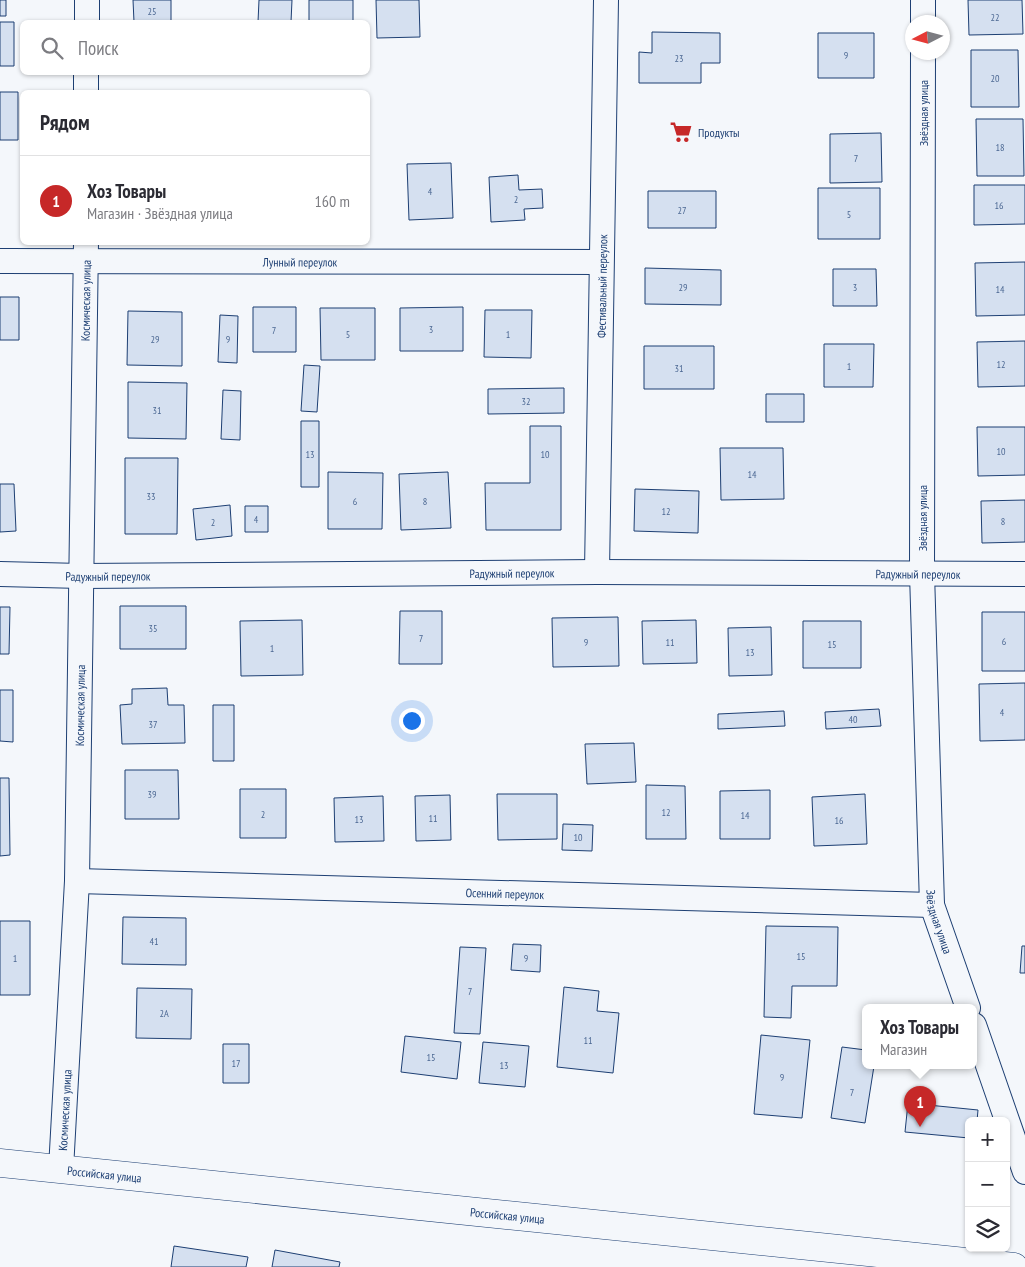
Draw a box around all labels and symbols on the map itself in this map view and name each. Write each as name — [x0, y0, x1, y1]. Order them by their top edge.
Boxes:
house number: 25 — [148, 5, 157, 18]
house number: 22 — [991, 11, 1000, 24]
north arrow — [905, 15, 950, 60]
house number: 9 — [844, 49, 848, 62]
house number: 23 — [675, 52, 684, 65]
house number: 20 — [991, 72, 1000, 85]
street label: Звёздная улица — [916, 80, 931, 146]
supermarket icon: Продукты — [668, 119, 694, 145]
place label: Продукты — [698, 125, 739, 140]
house number: 18 — [996, 141, 1005, 154]
house number: 7 — [854, 152, 858, 165]
house number: 4 — [428, 185, 433, 198]
house number: 2 — [514, 193, 518, 206]
house number: 16 — [995, 199, 1004, 212]
house number: 27 — [678, 204, 687, 217]
house number: 5 — [847, 208, 851, 221]
street label: Фестивальный переулок — [593, 234, 610, 338]
street label: Лунный переулок — [262, 254, 338, 269]
street label: Космическая улица — [77, 259, 93, 341]
house number: 29 — [679, 281, 688, 294]
house number: 3 — [853, 281, 857, 294]
house number: 14 — [996, 283, 1005, 296]
house number: 3 — [429, 323, 433, 336]
house number: 7 — [272, 324, 276, 337]
house number: 5 — [346, 328, 350, 341]
house number: 1 — [506, 328, 510, 341]
house number: 29 — [151, 333, 160, 346]
house number: 9 — [226, 333, 230, 346]
house number: 12 — [997, 358, 1006, 371]
house number: 1 — [847, 360, 851, 373]
house number: 31 — [675, 362, 684, 375]
house number: 32 — [522, 395, 531, 408]
house number: 31 — [153, 404, 162, 417]
house number: 10 — [997, 445, 1006, 458]
house number: 13 — [306, 448, 315, 461]
house number: 10 — [541, 448, 550, 461]
house number: 14 — [748, 468, 757, 481]
street label: Звёздная улица — [915, 485, 930, 551]
house number: 33 — [147, 490, 156, 503]
house number: 6 — [353, 495, 358, 508]
house number: 8 — [423, 495, 427, 508]
house number: 12 — [662, 505, 671, 518]
house number: 4 — [254, 513, 259, 526]
house number: 8 — [1001, 515, 1005, 528]
house number: 2 — [211, 516, 215, 529]
street label: Радужный переулок — [469, 565, 555, 580]
street label: Радужный переулок — [875, 566, 961, 581]
street label: Радужный переулок — [65, 568, 151, 584]
house number: 35 — [149, 622, 158, 635]
house number: 7 — [419, 632, 423, 645]
house number: 6 — [1002, 635, 1007, 648]
house number: 9 — [584, 636, 588, 649]
house number: 11 — [666, 636, 675, 649]
house number: 15 — [828, 638, 837, 651]
house number: 1 — [270, 642, 274, 655]
house number: 13 — [746, 646, 755, 659]
street label: Космическая улица — [71, 664, 88, 746]
house number: 4 — [1000, 706, 1005, 719]
your location — [399, 708, 425, 734]
house number: 40 — [849, 713, 858, 726]
house number: 37 — [149, 718, 158, 731]
house number: 39 — [148, 788, 157, 801]
house number: 12 — [662, 806, 671, 819]
house number: 2 — [261, 808, 265, 821]
house number: 14 — [741, 809, 750, 822]
house number: 11 — [429, 812, 438, 825]
house number: 13 — [355, 813, 364, 826]
house number: 16 — [835, 814, 844, 827]
house number: 10 — [574, 831, 583, 844]
street label: Осенний переулок — [465, 884, 545, 902]
street label: Звёздная улица — [924, 889, 956, 956]
house number: 41 — [150, 935, 159, 948]
house number: 15 — [797, 950, 806, 963]
house number: 1 — [13, 952, 17, 965]
house number: 9 — [524, 952, 528, 965]
house number: 7 — [468, 985, 472, 998]
house number: 2А — [159, 1007, 169, 1020]
house number: 11 — [584, 1034, 593, 1047]
house number: 15 — [427, 1051, 436, 1064]
house number: 17 — [232, 1057, 241, 1070]
house number: 13 — [500, 1059, 509, 1072]
street label: Космическая улица — [55, 1069, 74, 1151]
house number: 9 — [780, 1071, 784, 1084]
house number: 7 — [850, 1086, 854, 1099]
pin: 1 — [904, 1086, 936, 1127]
street label: Российская улица — [67, 1162, 143, 1185]
street label: Российская улица — [469, 1204, 545, 1226]

